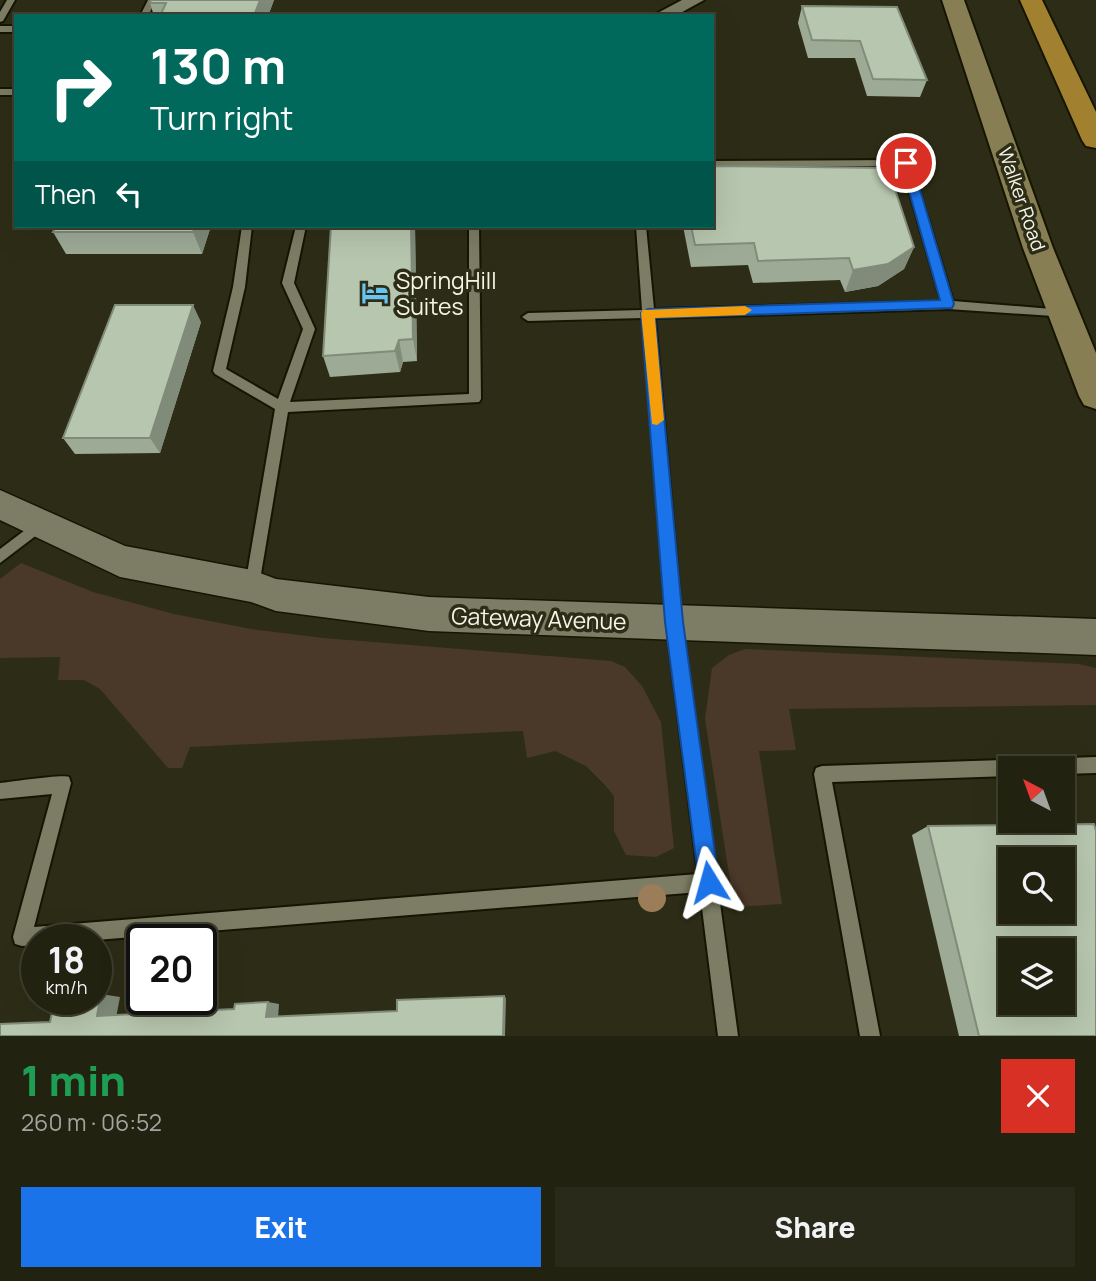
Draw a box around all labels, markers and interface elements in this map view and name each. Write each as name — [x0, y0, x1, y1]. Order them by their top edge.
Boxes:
text: 130 m — [150, 32, 286, 99]
icon: right — [35, 42, 126, 133]
text: Turn right — [150, 96, 293, 140]
pin — [876, 133, 936, 193]
icon: arrive — [887, 144, 925, 182]
street label: Walker Road — [992, 144, 1052, 254]
icon: left — [110, 175, 148, 213]
text: Then — [35, 176, 96, 212]
place label: SpringHill Suites — [396, 264, 497, 322]
hotel icon: SpringHill Suites — [360, 278, 390, 308]
street label: Gateway Avenue — [451, 599, 627, 637]
north arrow — [998, 756, 1074, 833]
map controls — [998, 756, 1075, 1015]
position arrow — [672, 845, 746, 919]
button: search — [998, 847, 1075, 924]
speed limit sign: 20 — [126, 924, 217, 1015]
text: 18 — [48, 936, 85, 984]
button: layers — [998, 938, 1075, 1015]
text: km/h — [46, 975, 87, 999]
text: 1 min — [21, 1051, 126, 1109]
button: close — [1001, 1059, 1075, 1133]
text: 260 m · 06:52 — [21, 1106, 162, 1138]
button: Exit — [21, 1187, 541, 1267]
button: Share — [555, 1187, 1075, 1267]

